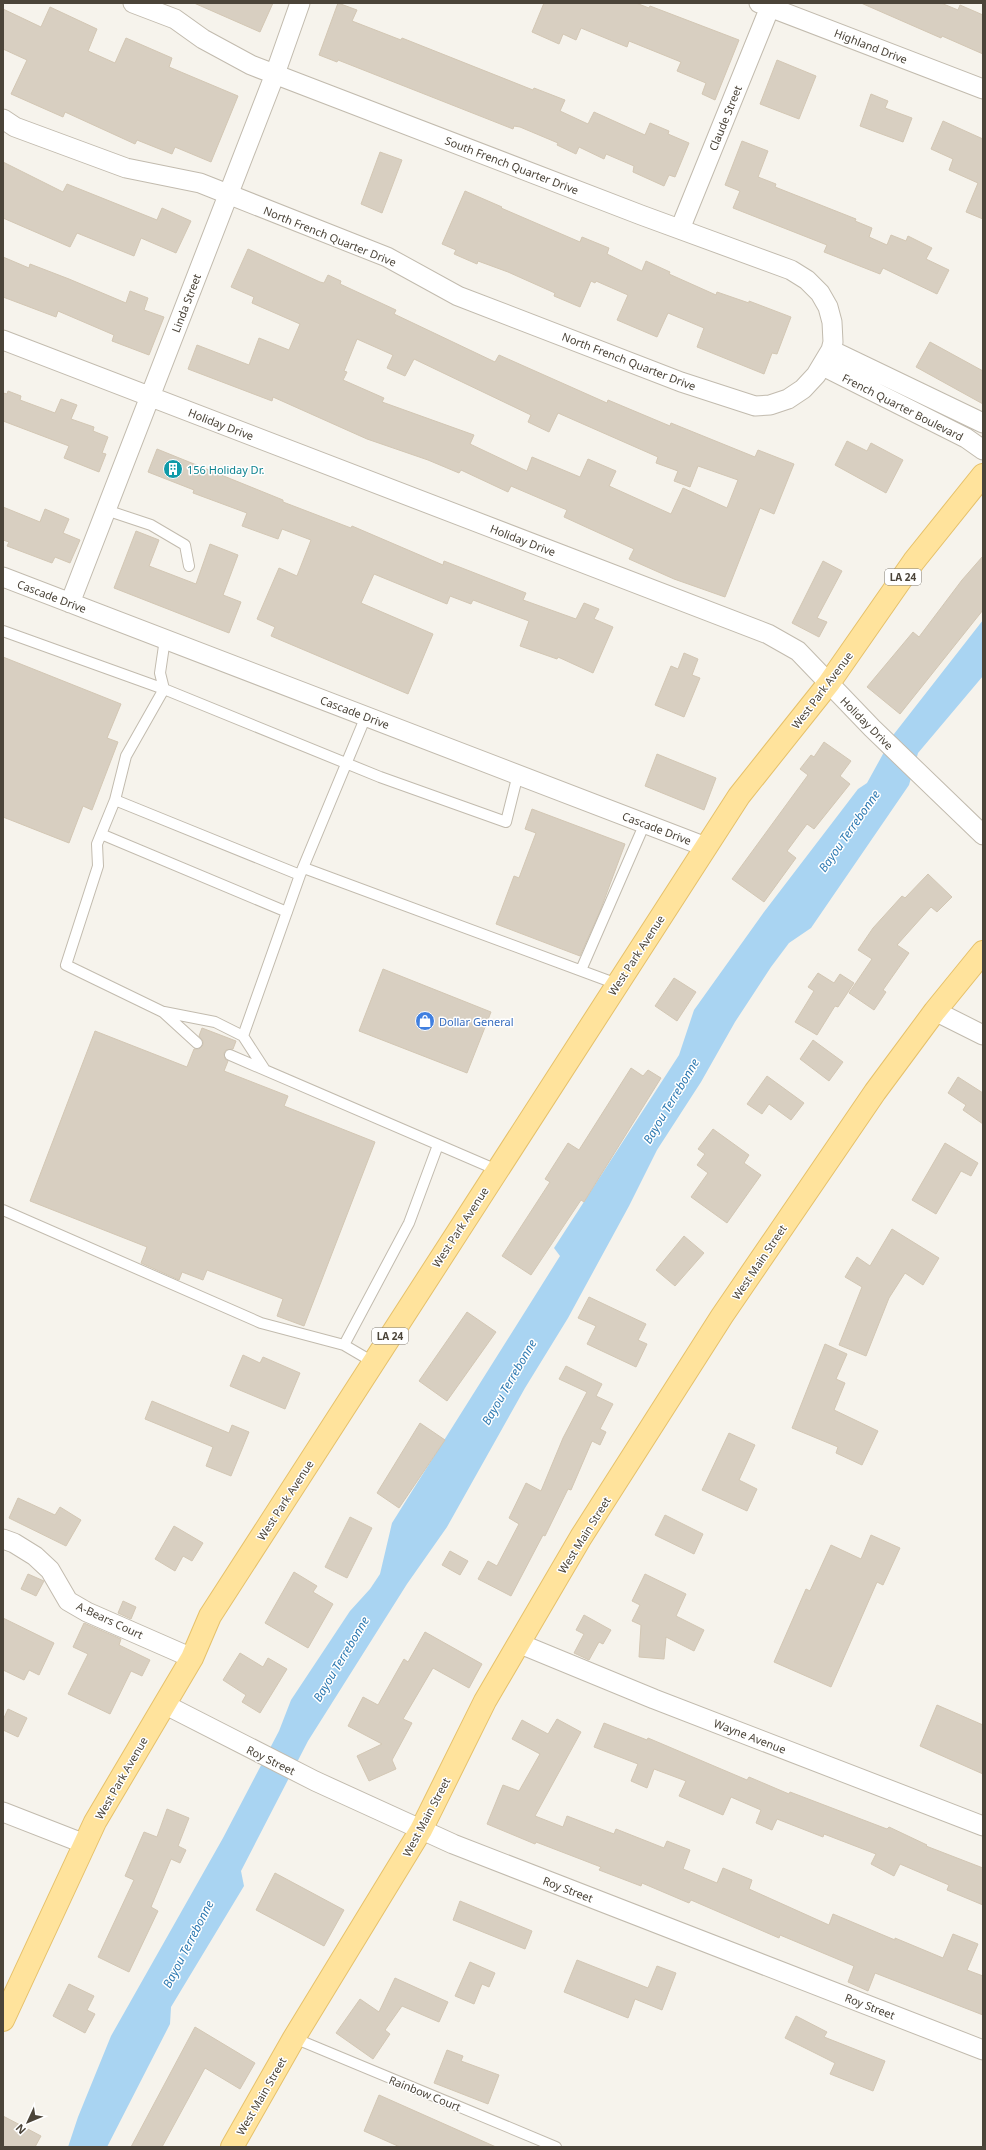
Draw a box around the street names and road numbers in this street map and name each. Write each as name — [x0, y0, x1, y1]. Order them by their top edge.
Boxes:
street label: Highland Drive — [832, 25, 910, 67]
street label: Claude Street — [705, 83, 745, 153]
street label: South French Quarter Drive — [443, 133, 581, 197]
street label: North French Quarter Drive — [261, 202, 399, 270]
street label: Linda Street — [168, 271, 204, 335]
street label: North French Quarter Drive — [560, 329, 698, 393]
street label: French Quarter Boulevard — [840, 370, 966, 444]
street label: Holiday Drive — [186, 405, 256, 443]
street label: Holiday Drive — [488, 521, 558, 559]
road number: LA 24 — [885, 569, 921, 585]
street label: Cascade Drive — [15, 576, 89, 616]
street label: West Park Avenue — [788, 648, 856, 732]
street label: Cascade Drive — [318, 692, 392, 732]
street label: Holiday Drive — [837, 693, 897, 753]
street label: Cascade Drive — [620, 808, 694, 848]
street label: West Park Avenue — [604, 912, 668, 998]
street label: West Park Avenue — [428, 1184, 492, 1270]
street label: West Main Street — [728, 1221, 790, 1303]
road number: LA 24 — [372, 1328, 408, 1344]
street label: West Park Avenue — [253, 1457, 317, 1543]
street label: West Main Street — [554, 1494, 614, 1576]
street label: A-Bears Court — [74, 1598, 146, 1642]
street label: Wayne Avenue — [712, 1715, 788, 1757]
street label: West Park Avenue — [91, 1734, 151, 1822]
street label: Roy Street — [244, 1742, 298, 1778]
street label: West Main Street — [399, 1775, 453, 1859]
street label: Roy Street — [541, 1873, 595, 1905]
street label: Roy Street — [843, 1990, 897, 2022]
street label: West Main Street — [233, 2054, 289, 2138]
street label: Rainbow Court — [387, 2072, 463, 2114]

